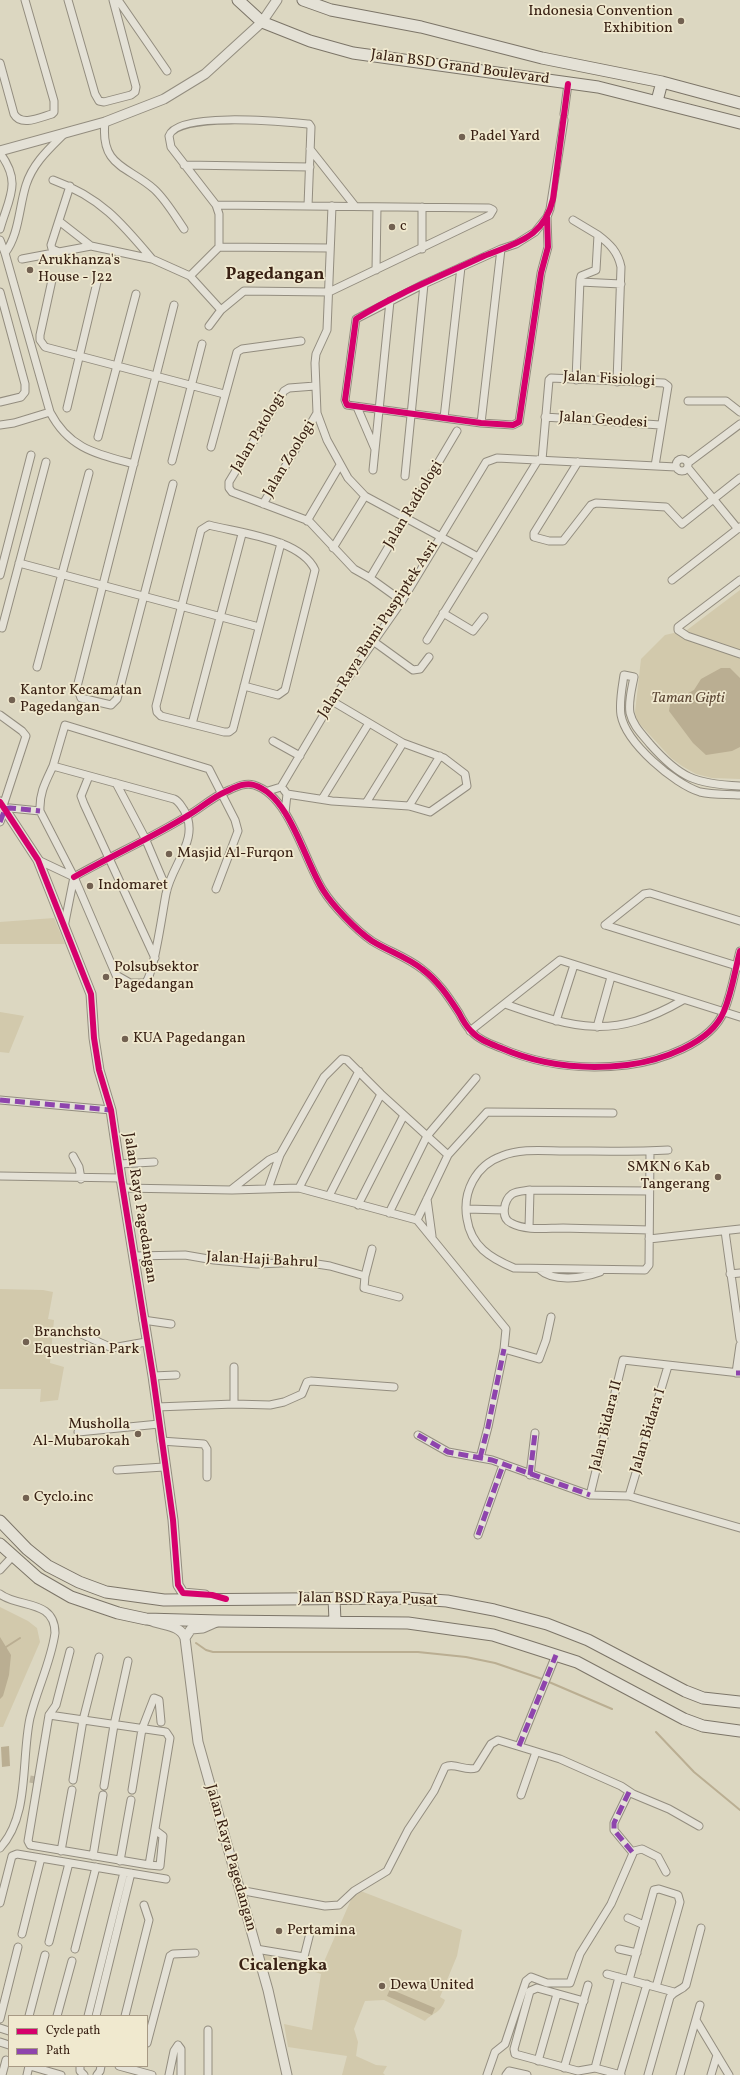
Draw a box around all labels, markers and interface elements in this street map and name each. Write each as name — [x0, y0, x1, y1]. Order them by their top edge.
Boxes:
place label: Indonesia Convention Exhibition — [528, 3, 673, 38]
marker: Indonesia Convention Exhibition — [676, 16, 686, 26]
street label: Jalan BSD Grand Boulevard — [369, 47, 551, 89]
place label: Padel Yard — [470, 128, 540, 146]
marker: Padel Yard — [457, 132, 467, 142]
place label: c — [400, 218, 407, 236]
marker: c — [387, 222, 397, 232]
place label: Arukhanza's House - J22 — [38, 252, 120, 287]
marker: Arukhanza's House - J22 — [25, 265, 35, 275]
district label: Pagedangan — [226, 266, 324, 286]
street label: Jalan Fisiologi — [562, 369, 656, 391]
street label: Jalan Patologi — [228, 390, 290, 476]
street label: Jalan Geodesi — [558, 409, 648, 433]
street label: Jalan Zoologi — [260, 417, 320, 501]
street label: Jalan Radiologi — [381, 458, 447, 552]
street label: Jalan Raya Bumi Puspiptek Asri — [315, 538, 443, 722]
place label: Kantor Kecamatan Pagedangan — [20, 682, 142, 717]
park label: Taman Gipti — [651, 690, 725, 708]
marker: Kantor Kecamatan Pagedangan — [7, 695, 17, 705]
place label: Masjid Al-Furqon — [177, 845, 294, 863]
marker: Masjid Al-Furqon — [164, 849, 174, 859]
place label: Indomaret — [98, 877, 168, 895]
marker: Indomaret — [85, 881, 95, 891]
place label: Polsubsektor Pagedangan — [114, 959, 199, 994]
marker: Polsubsektor Pagedangan — [101, 972, 111, 982]
place label: KUA Pagedangan — [133, 1030, 246, 1048]
marker: KUA Pagedangan — [120, 1034, 130, 1044]
street label: Jalan Raya Pagedangan — [118, 1131, 160, 1285]
place label: SMKN 6 Kab Tangerang — [627, 1159, 710, 1194]
marker: SMKN 6 Kab Tangerang — [713, 1172, 723, 1182]
street label: Jalan Haji Bahrul — [206, 1249, 318, 1273]
place label: Branchsto Equestrian Park — [34, 1324, 139, 1359]
marker: Branchsto Equestrian Park — [21, 1337, 31, 1347]
street label: Jalan Bidara II — [587, 1378, 627, 1474]
street label: Jalan Bidara I — [628, 1386, 670, 1476]
place label: Musholla Al-Mubarokah — [32, 1416, 130, 1451]
marker: Musholla Al-Mubarokah — [133, 1429, 143, 1439]
place label: Cyclo.inc — [34, 1489, 94, 1507]
marker: Cyclo.inc — [21, 1493, 31, 1503]
street label: Jalan BSD Raya Pusat — [298, 1590, 438, 1610]
street label: Jalan Raya Pagedangan — [200, 1782, 260, 1934]
place label: Pertamina — [287, 1922, 356, 1940]
marker: Pertamina — [274, 1926, 284, 1936]
district label: Cicalengka — [239, 1957, 327, 1977]
place label: Dewa United — [390, 1977, 474, 1995]
marker: Dewa United — [377, 1981, 387, 1991]
legend — [8, 2015, 148, 2067]
text: Cycle path — [46, 2023, 101, 2039]
text: Path — [46, 2043, 70, 2059]

